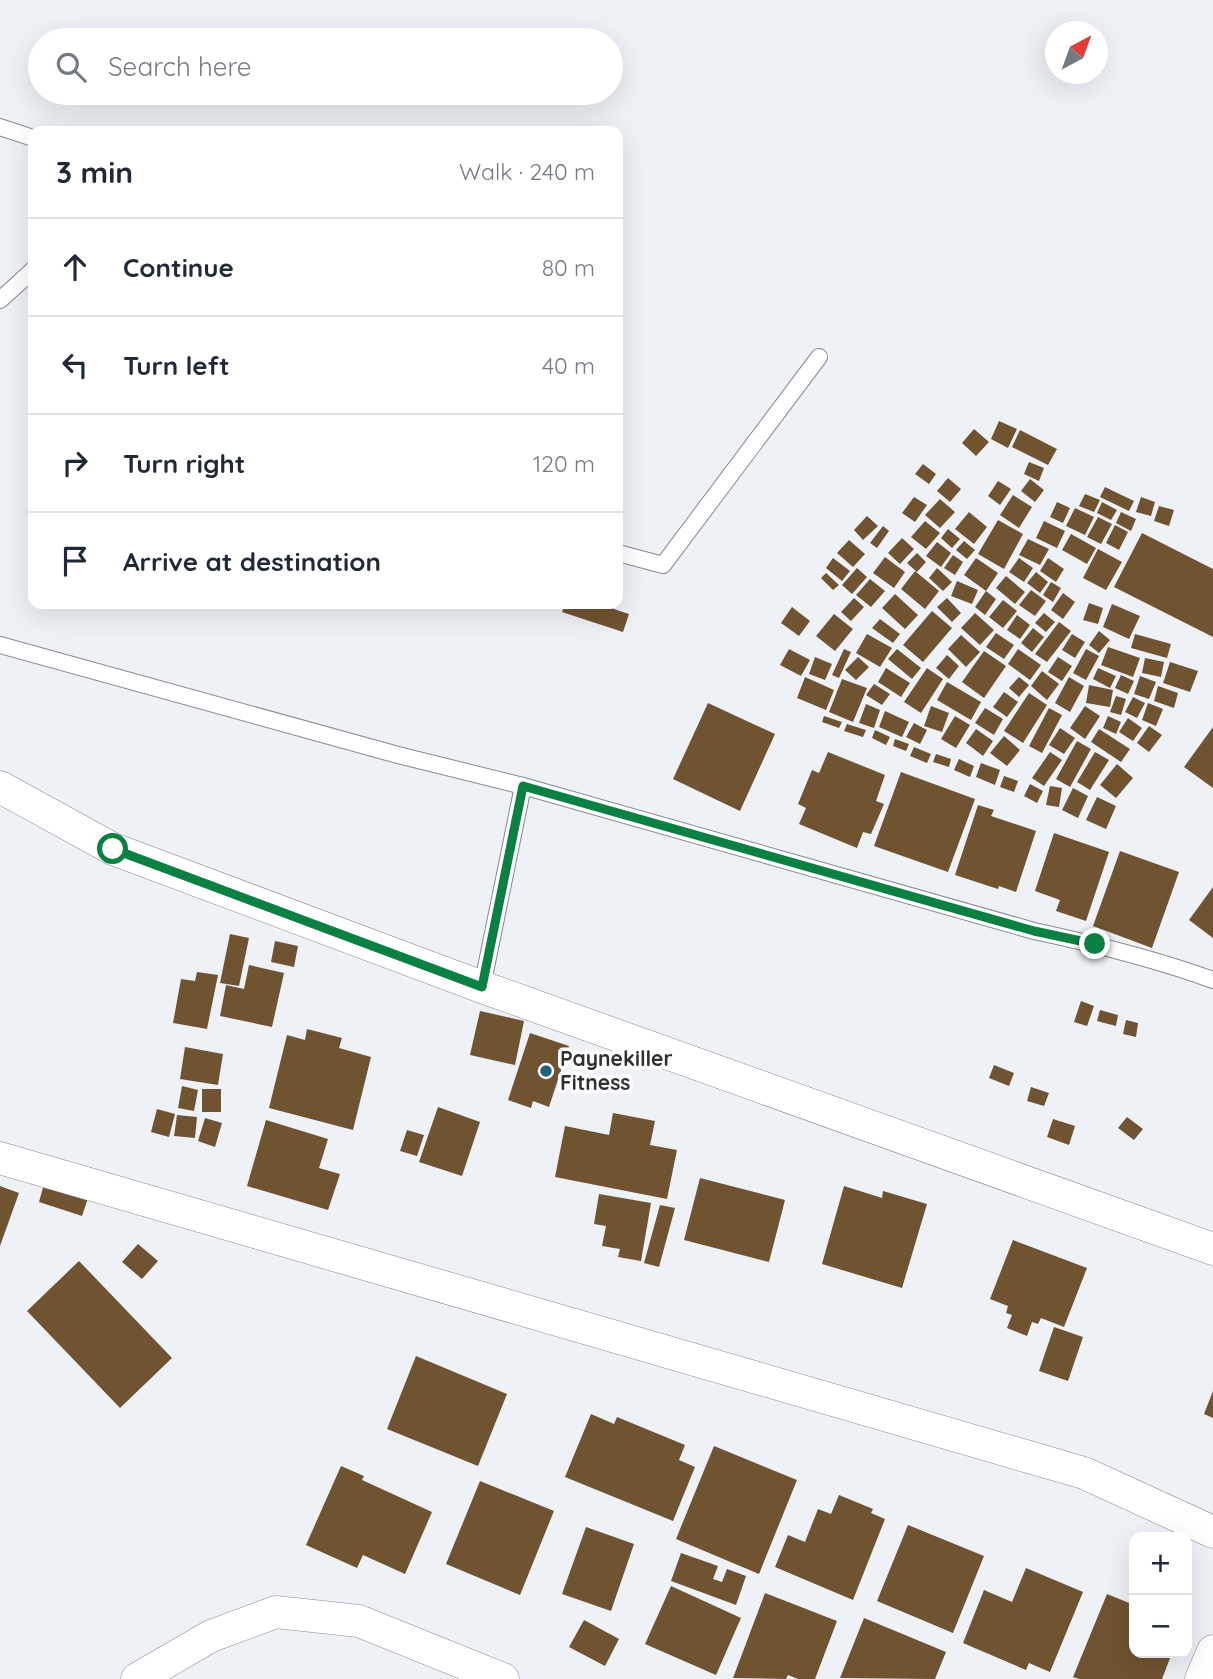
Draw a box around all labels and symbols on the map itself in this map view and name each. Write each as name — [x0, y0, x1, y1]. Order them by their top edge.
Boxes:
north arrow — [1045, 21, 1108, 84]
route start — [97, 833, 128, 864]
route end — [1079, 928, 1110, 959]
place label: Paynekiller Fitness — [560, 1045, 673, 1095]
marker: Paynekiller Fitness — [538, 1063, 554, 1079]

